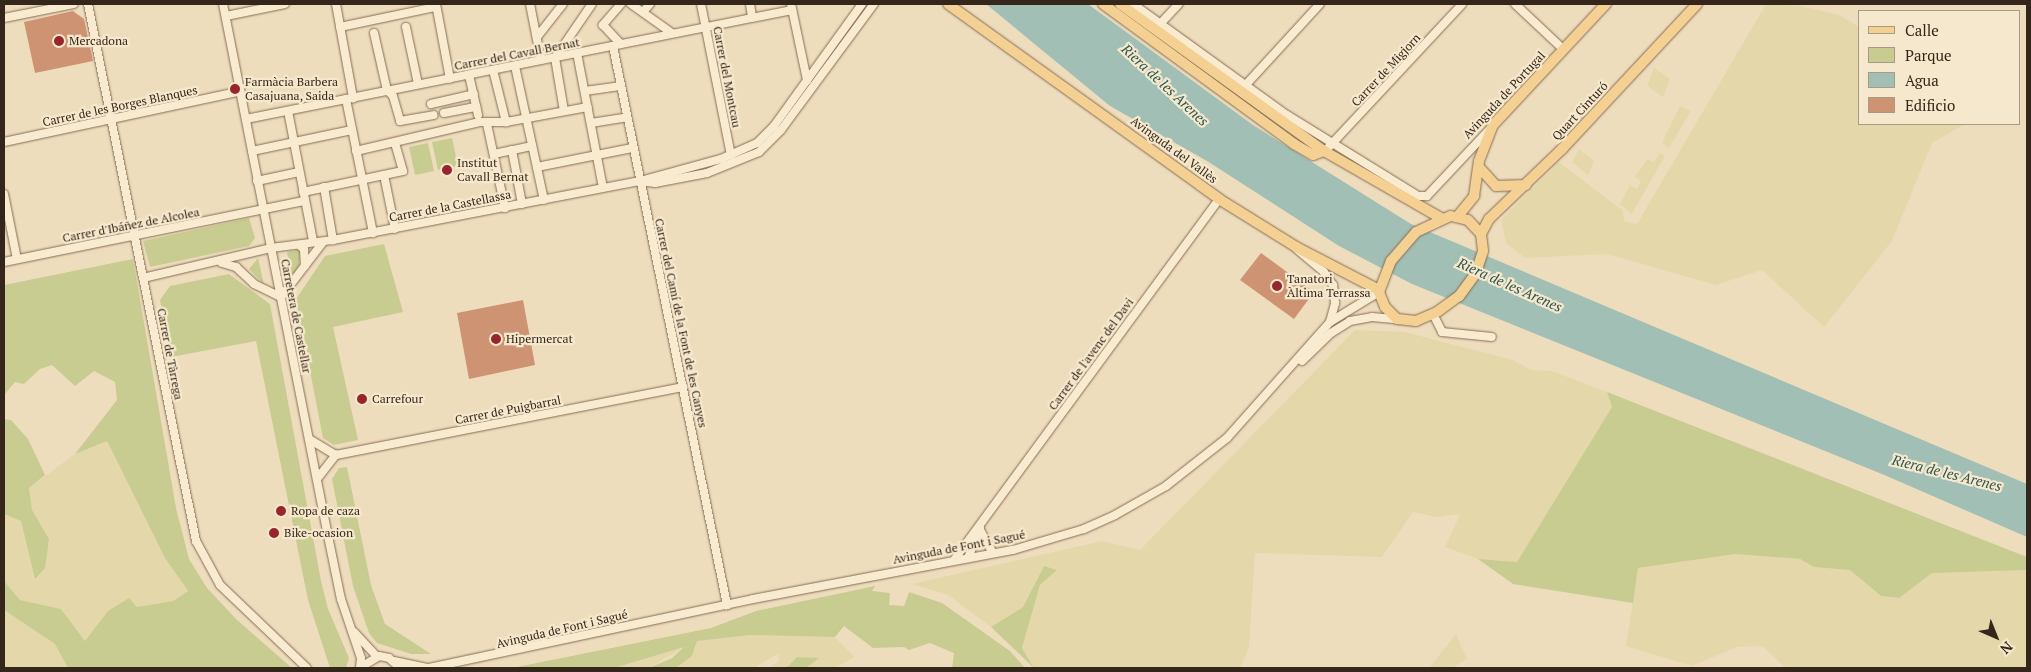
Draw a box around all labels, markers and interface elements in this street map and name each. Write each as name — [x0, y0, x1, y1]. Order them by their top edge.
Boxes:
legend — [1858, 10, 2021, 125]
text: Calle — [1905, 20, 1939, 40]
street label: Carrer del Montcau — [710, 25, 744, 129]
street label: Carrer de Migjorn — [1349, 31, 1423, 109]
place label: Mercadona — [69, 34, 128, 48]
marker: Mercadona — [53, 35, 65, 47]
street label: Carrer del Cavall Bernat — [453, 35, 581, 73]
water label: Riera de les Arenes — [1118, 40, 1212, 130]
text: Parque — [1905, 45, 1952, 65]
street label: Avinguda de Portugal — [1460, 48, 1548, 142]
text: Agua — [1905, 70, 1939, 90]
place label: Farmàcia Barbera Casajuana, Saida — [245, 75, 338, 103]
street label: Quart Cinturó — [1549, 79, 1611, 143]
street label: Carrer de les Borges Blanques — [41, 83, 199, 129]
marker: Farmàcia Barbera Casajuana, Saida — [229, 83, 241, 95]
text: Edificio — [1905, 95, 1955, 115]
street label: Avinguda del Vallès — [1128, 114, 1220, 186]
place label: Institut Cavall Bernat — [457, 156, 529, 184]
marker: Institut Cavall Bernat — [441, 164, 453, 176]
street label: Carrer de la Castellassa — [388, 187, 512, 225]
street label: Carrer d'Ibáñez de Alcolea — [61, 205, 201, 245]
street label: Carrer del Camí de la Font de les Canyes — [652, 217, 710, 429]
water label: Riera de les Arenes — [1455, 254, 1565, 316]
street label: Carretera de Castellar — [278, 258, 314, 374]
place label: Tanatori Àltima Terrassa — [1287, 272, 1371, 300]
marker: Tanatori Àltima Terrassa — [1271, 280, 1283, 292]
street label: Carrer de l'avenc del Davi — [1045, 295, 1137, 413]
street label: Carrer de Tàrrega — [154, 307, 186, 401]
place label: Hipermercat — [506, 332, 573, 346]
marker: Hipermercat — [490, 333, 502, 345]
place label: Carrefour — [372, 392, 423, 406]
marker: Carrefour — [356, 393, 368, 405]
street label: Carrer de Puigbarral — [454, 393, 562, 427]
water label: Riera de les Arenes — [1890, 451, 2004, 495]
place label: Ropa de caza — [291, 504, 360, 518]
marker: Ropa de caza — [275, 505, 287, 517]
place label: Bike-ocasion — [284, 526, 353, 540]
marker: Bike-ocasion — [268, 527, 280, 539]
street label: Avinguda de Font i Sagué — [892, 527, 1026, 567]
street label: Avinguda de Font i Sagué — [495, 607, 629, 651]
north arrow — [1971, 612, 2021, 662]
text: N — [1996, 638, 2017, 659]

